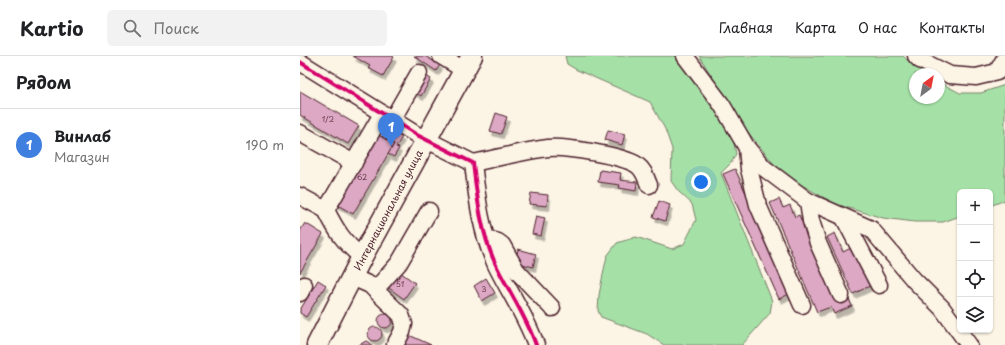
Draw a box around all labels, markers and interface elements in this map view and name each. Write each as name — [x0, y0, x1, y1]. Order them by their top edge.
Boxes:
search box — [107, 10, 387, 46]
text: Kartio — [20, 14, 83, 42]
text: Поиск — [153, 16, 199, 39]
icon: search — [121, 17, 143, 39]
text: Главная — [719, 17, 773, 38]
text: Карта — [795, 17, 836, 38]
text: О нас — [858, 17, 897, 38]
text: Контакты — [919, 17, 985, 38]
north arrow — [909, 68, 945, 104]
text: Рядом — [16, 69, 71, 95]
house number: 1/2 — [322, 113, 335, 125]
pin: 1 — [378, 113, 404, 146]
text: Винлаб — [54, 124, 111, 147]
text: 1 — [26, 135, 32, 154]
text: 190 m — [245, 135, 284, 154]
street label: Интернациональная улица — [349, 146, 426, 273]
text: Магазин — [54, 147, 110, 166]
house number: 62 — [357, 171, 367, 183]
your location — [691, 172, 711, 192]
map controls — [957, 189, 993, 333]
button: + — [957, 189, 993, 225]
button: − — [957, 225, 993, 261]
button: locate — [957, 261, 993, 297]
house number: 51 — [396, 278, 405, 290]
house number: 3 — [481, 283, 487, 295]
button: layers — [957, 297, 993, 333]

